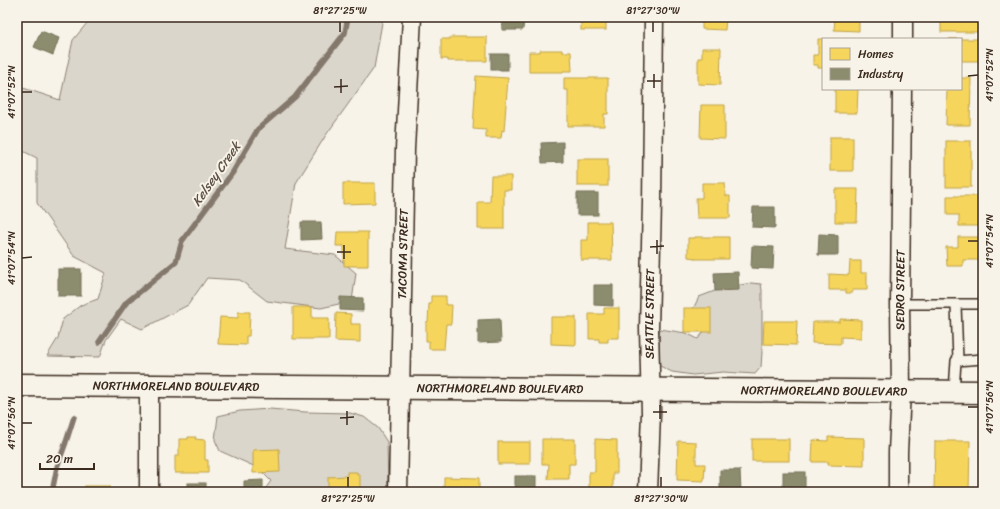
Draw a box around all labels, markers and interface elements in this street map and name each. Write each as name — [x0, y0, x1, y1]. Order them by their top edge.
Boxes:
text: 81°27'25"W — [313, 2, 367, 20]
text: 81°27'30"W — [626, 2, 680, 20]
legend — [822, 38, 962, 90]
text: Homes — [858, 43, 894, 65]
text: 41°07'52"N — [981, 48, 999, 102]
text: Industry — [857, 63, 904, 85]
text: 41°07'52"N — [3, 65, 21, 119]
water label: Kelsey Creek — [185, 135, 248, 211]
street label: TACOMA STREET — [391, 207, 415, 299]
text: 41°07'54"N — [981, 214, 999, 268]
text: 41°07'54"N — [3, 231, 21, 285]
street label: SEDRO STREET — [889, 248, 912, 330]
street label: SEATTLE STREET — [638, 268, 661, 359]
street label: NORTHMORELAND BOULEVARD — [93, 375, 260, 398]
street label: NORTHMORELAND BOULEVARD — [417, 377, 584, 400]
street label: NORTHMORELAND BOULEVARD — [741, 379, 908, 402]
text: 41°07'56"N — [981, 380, 999, 434]
text: 41°07'56"N — [3, 396, 21, 450]
scale bar — [40, 445, 94, 471]
text: 20 m — [46, 448, 73, 470]
text: 81°27'25"W — [321, 490, 375, 508]
text: 81°27'30"W — [634, 490, 688, 508]

